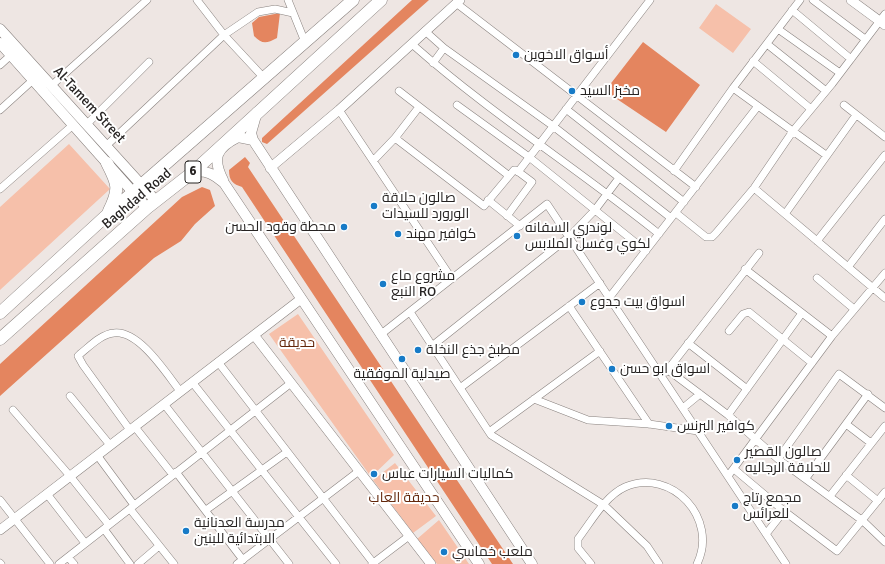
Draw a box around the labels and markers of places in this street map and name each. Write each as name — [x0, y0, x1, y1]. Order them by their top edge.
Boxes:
place label: أسواق الاخوين — [524, 47, 609, 63]
marker: أسواق الاخوين — [511, 50, 521, 60]
place label: مخبز السيد — [580, 83, 640, 99]
marker: مخبز السيد — [567, 86, 577, 96]
place label: صالون حلاقة الورورد للسيدات — [382, 190, 469, 222]
marker: صالون حلاقة الورورد للسيدات — [369, 201, 379, 211]
place label: محطة وقود الحسن — [225, 219, 336, 235]
place label: لوندري السفانه لكوي وغسل الملابس — [525, 220, 650, 252]
marker: محطة وقود الحسن — [339, 222, 349, 232]
place label: كوافير مهند — [406, 226, 476, 242]
marker: كوافير مهند — [393, 229, 403, 239]
marker: لوندري السفانه لكوي وغسل الملابس — [512, 231, 522, 241]
place label: مشروع ماع النبع RO — [391, 268, 455, 300]
marker: مشروع ماع النبع RO — [378, 279, 388, 289]
place label: اسواق بيت جدوع — [590, 294, 685, 310]
marker: اسواق بيت جدوع — [577, 297, 587, 307]
place label: مطبخ جذع النخلة — [426, 342, 520, 358]
marker: مطبخ جذع النخلة — [413, 345, 423, 355]
marker: صيدلية الموفقية — [397, 354, 407, 364]
place label: اسواق ابو حسن — [620, 361, 710, 377]
marker: اسواق ابو حسن — [607, 364, 617, 374]
place label: صيدلية الموفقية — [353, 366, 451, 382]
place label: كوافير البرنس — [677, 418, 755, 434]
marker: كوافير البرنس — [664, 421, 674, 431]
place label: صالون القصير للحلاقة الرجاليه — [745, 444, 830, 476]
marker: صالون القصير للحلاقة الرجاليه — [732, 455, 742, 465]
place label: كماليات السيارات عباس — [382, 466, 514, 482]
marker: كماليات السيارات عباس — [369, 469, 379, 479]
place label: مجمع رتاج للعرائس — [743, 490, 801, 522]
marker: مجمع رتاج للعرائس — [730, 501, 740, 511]
place label: مدرسة العدنانية الابتدائية للبنين — [194, 515, 285, 548]
marker: مدرسة العدنانية الابتدائية للبنين — [181, 526, 191, 536]
place label: ملعب خماسي — [452, 544, 533, 560]
marker: ملعب خماسي — [439, 547, 449, 557]

